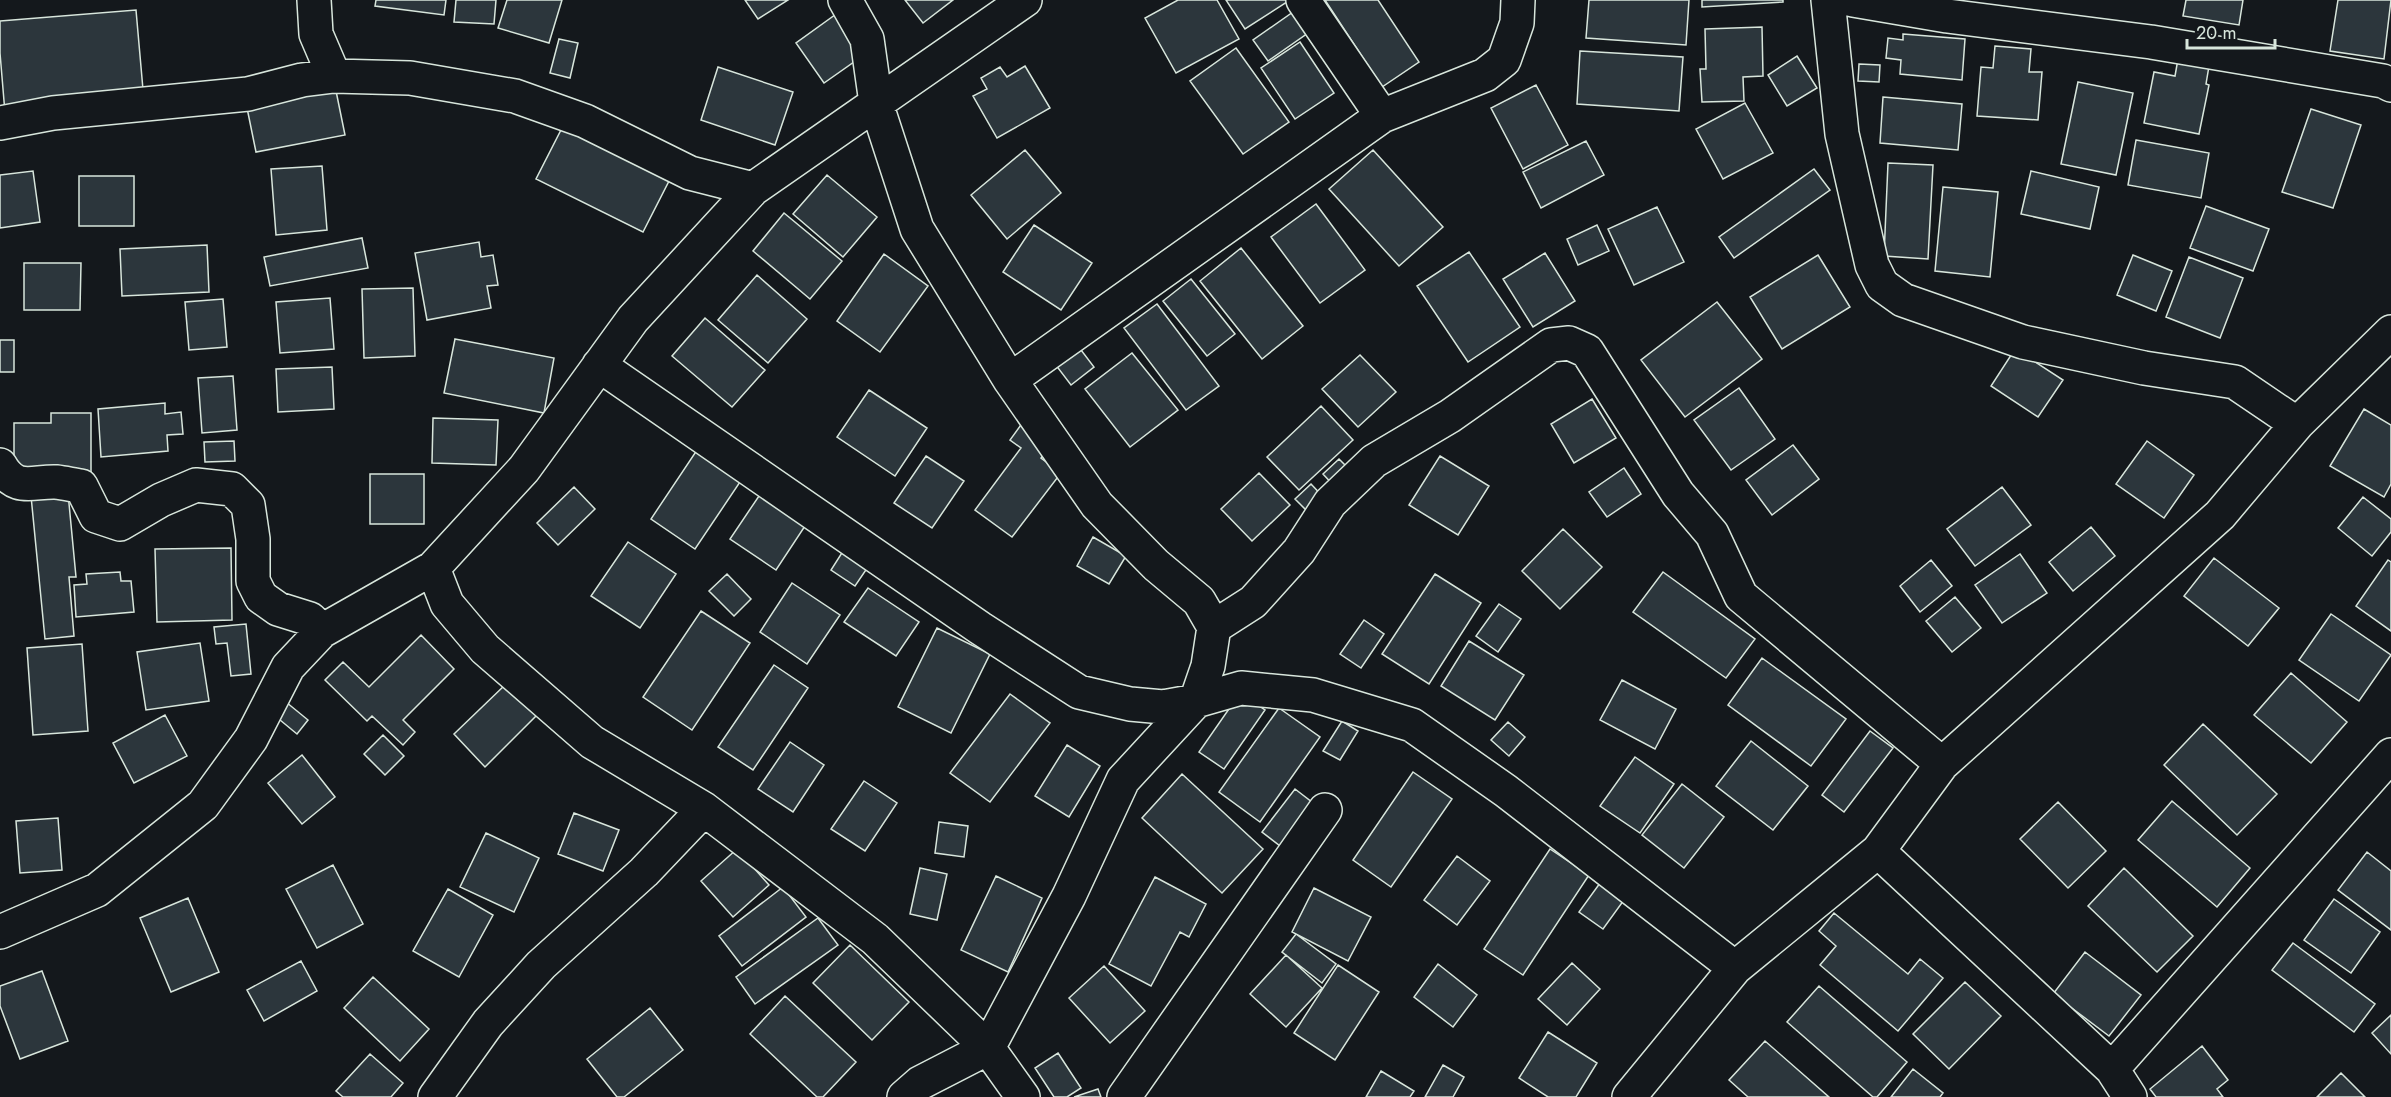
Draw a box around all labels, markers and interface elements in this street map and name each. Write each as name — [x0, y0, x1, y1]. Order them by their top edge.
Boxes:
scale bar — [2187, 12, 2276, 50]
text: 20 m — [2196, 20, 2236, 46]

